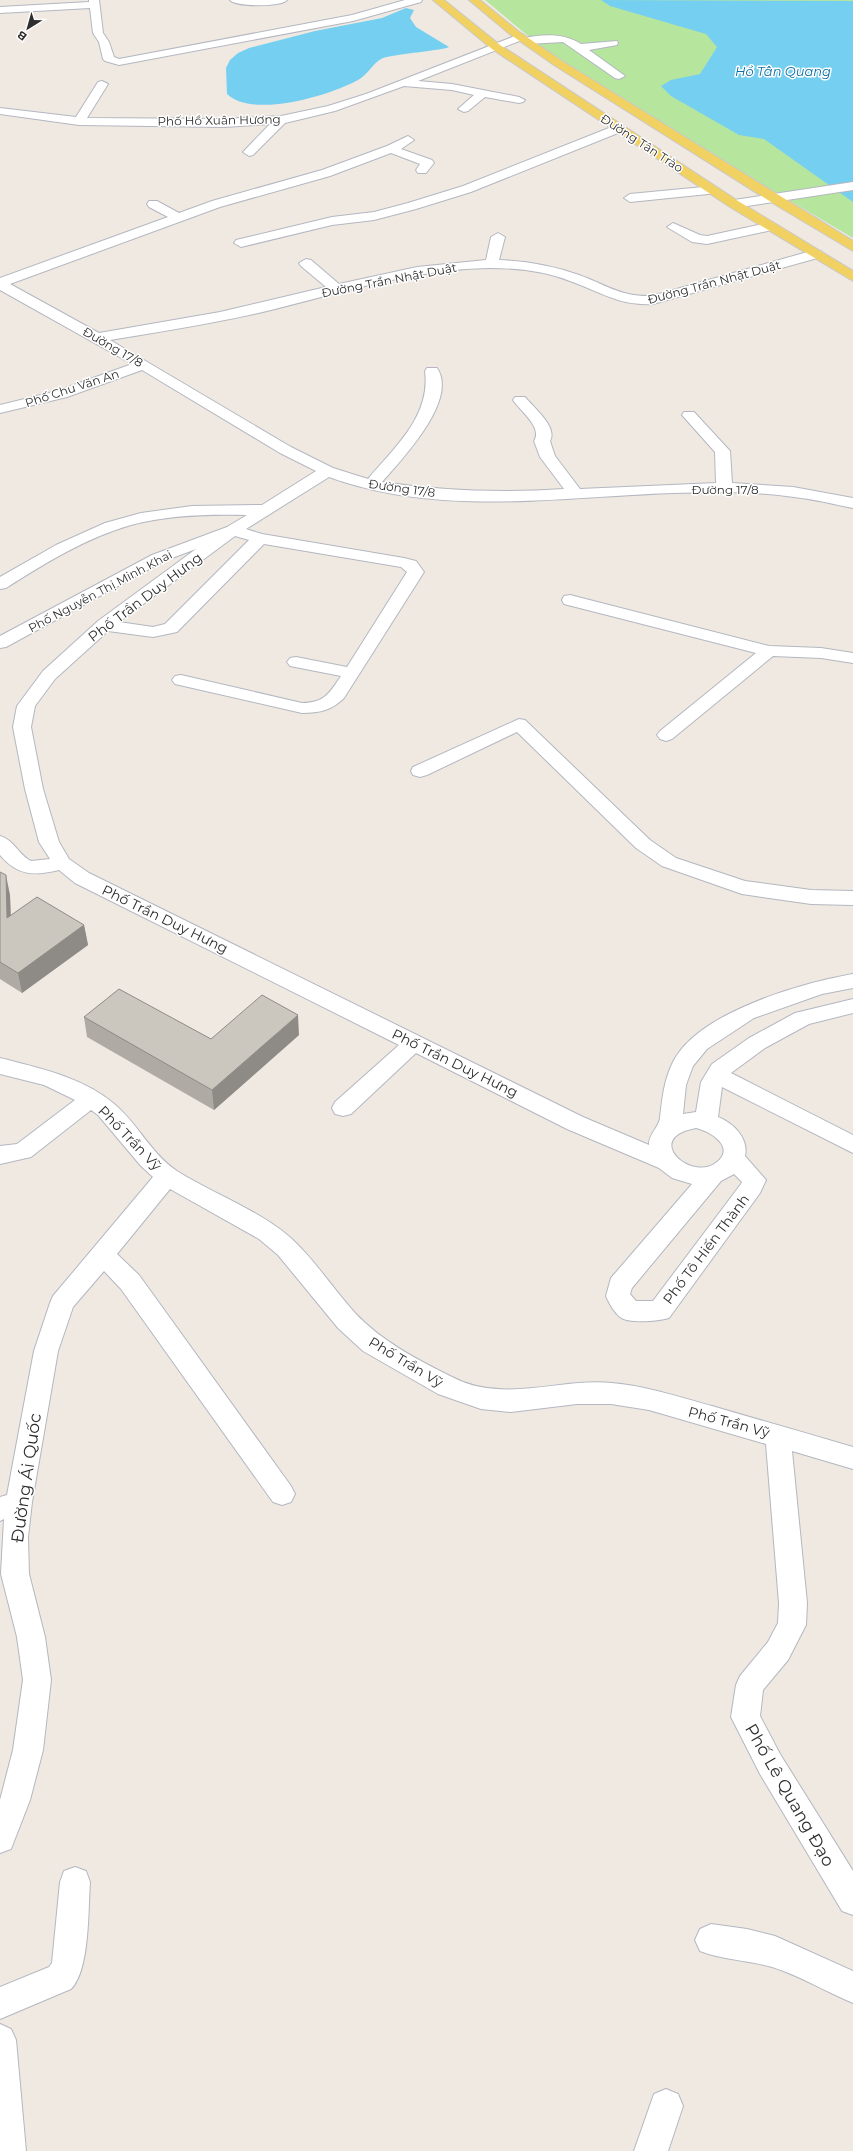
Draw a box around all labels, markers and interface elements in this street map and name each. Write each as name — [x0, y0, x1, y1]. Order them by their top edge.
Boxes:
north arrow — [8, 8, 48, 48]
text: B — [14, 28, 30, 44]
water label: Hồ Tân Quang — [735, 63, 831, 79]
street label: Phố Hồ Xuân Hương — [157, 111, 281, 129]
street label: Đường Tân Trào — [598, 111, 686, 175]
street label: Đường Trần Nhật Duật — [646, 257, 782, 307]
street label: Đường Trần Nhật Duật — [320, 260, 458, 300]
street label: Đường 17/8 — [80, 324, 146, 370]
street label: Phố Chu Văn An — [23, 366, 121, 410]
street label: Đường 17/8 — [368, 476, 437, 500]
street label: Đường 17/8 — [691, 482, 759, 497]
street label: Phố Nguyễn Thị Minh Khai — [26, 547, 174, 635]
street label: Phố Trần Duy Hưng — [84, 548, 206, 646]
street label: Phố Trần Duy Hưng — [99, 881, 231, 957]
street label: Phố Trần Duy Hưng — [389, 1025, 521, 1101]
street label: Phố Trần Vỹ — [94, 1102, 166, 1175]
street label: Phố Tô Hiến Thành — [659, 1190, 753, 1308]
street label: Phố Trần Vỹ — [366, 1333, 447, 1391]
street label: Phố Trần Vỹ — [686, 1402, 772, 1442]
street label: Đường Ái Quốc — [7, 1412, 45, 1544]
street label: Phố Lê Quang Đạo — [741, 1720, 839, 1870]

